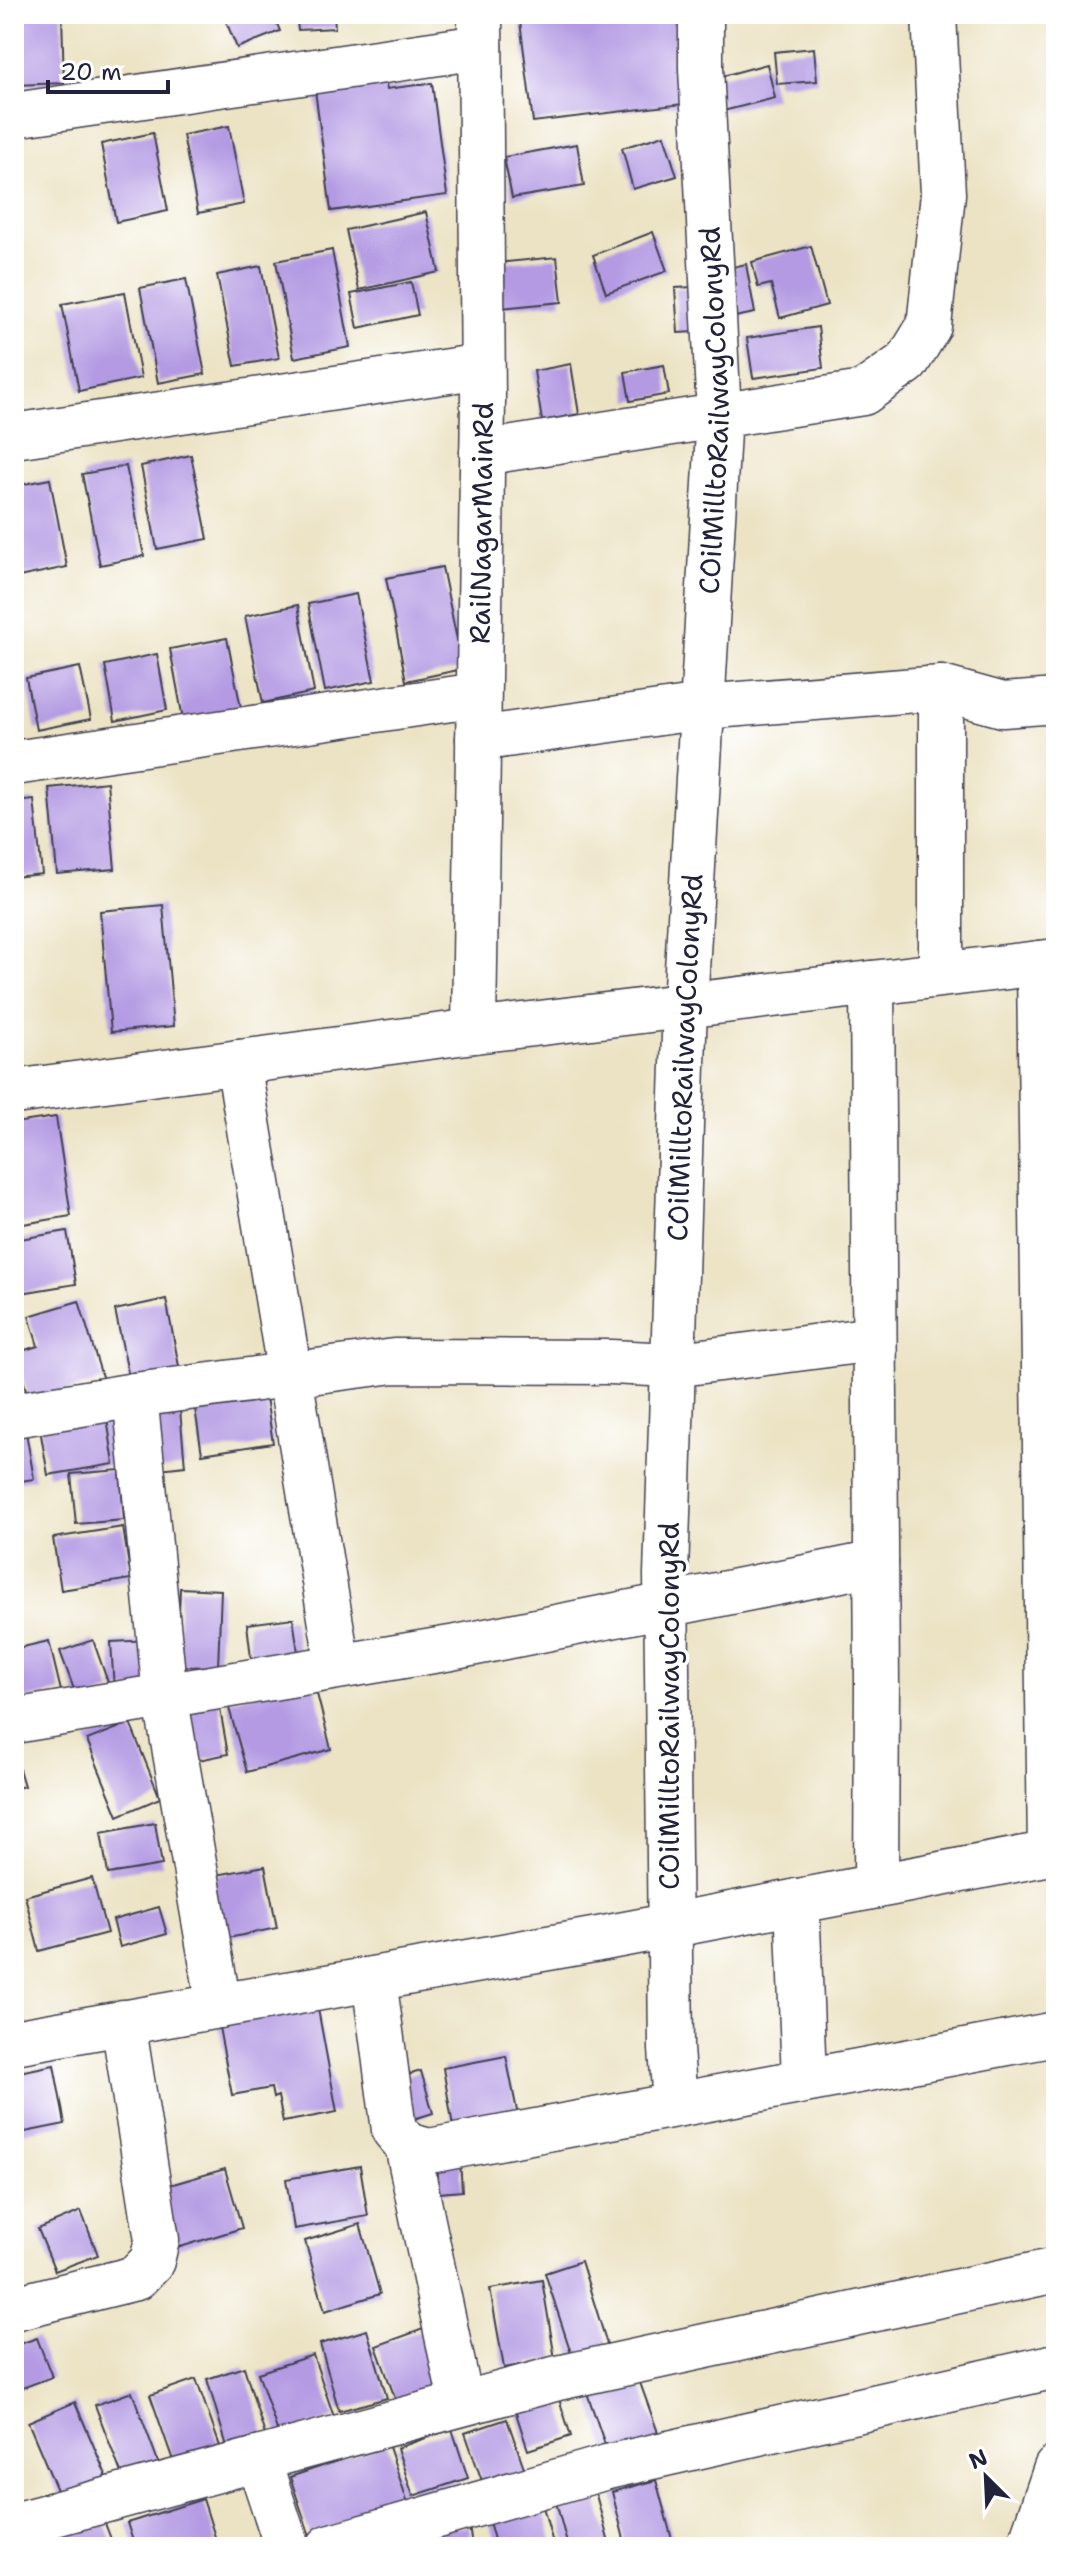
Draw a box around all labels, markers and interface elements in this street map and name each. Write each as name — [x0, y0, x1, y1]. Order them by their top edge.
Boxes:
scale bar — [48, 44, 168, 94]
text: 20 m — [60, 56, 122, 88]
street label: COilMilltoRailwayColonyRd — [690, 226, 738, 595]
street label: RailNagarMainRd — [461, 402, 502, 644]
street label: COilMilltoRailwayColonyRd — [658, 873, 712, 1242]
street label: COilMilltoRailwayColonyRd — [650, 1522, 688, 1890]
north arrow — [946, 2437, 1026, 2517]
text: N — [964, 2442, 992, 2476]

